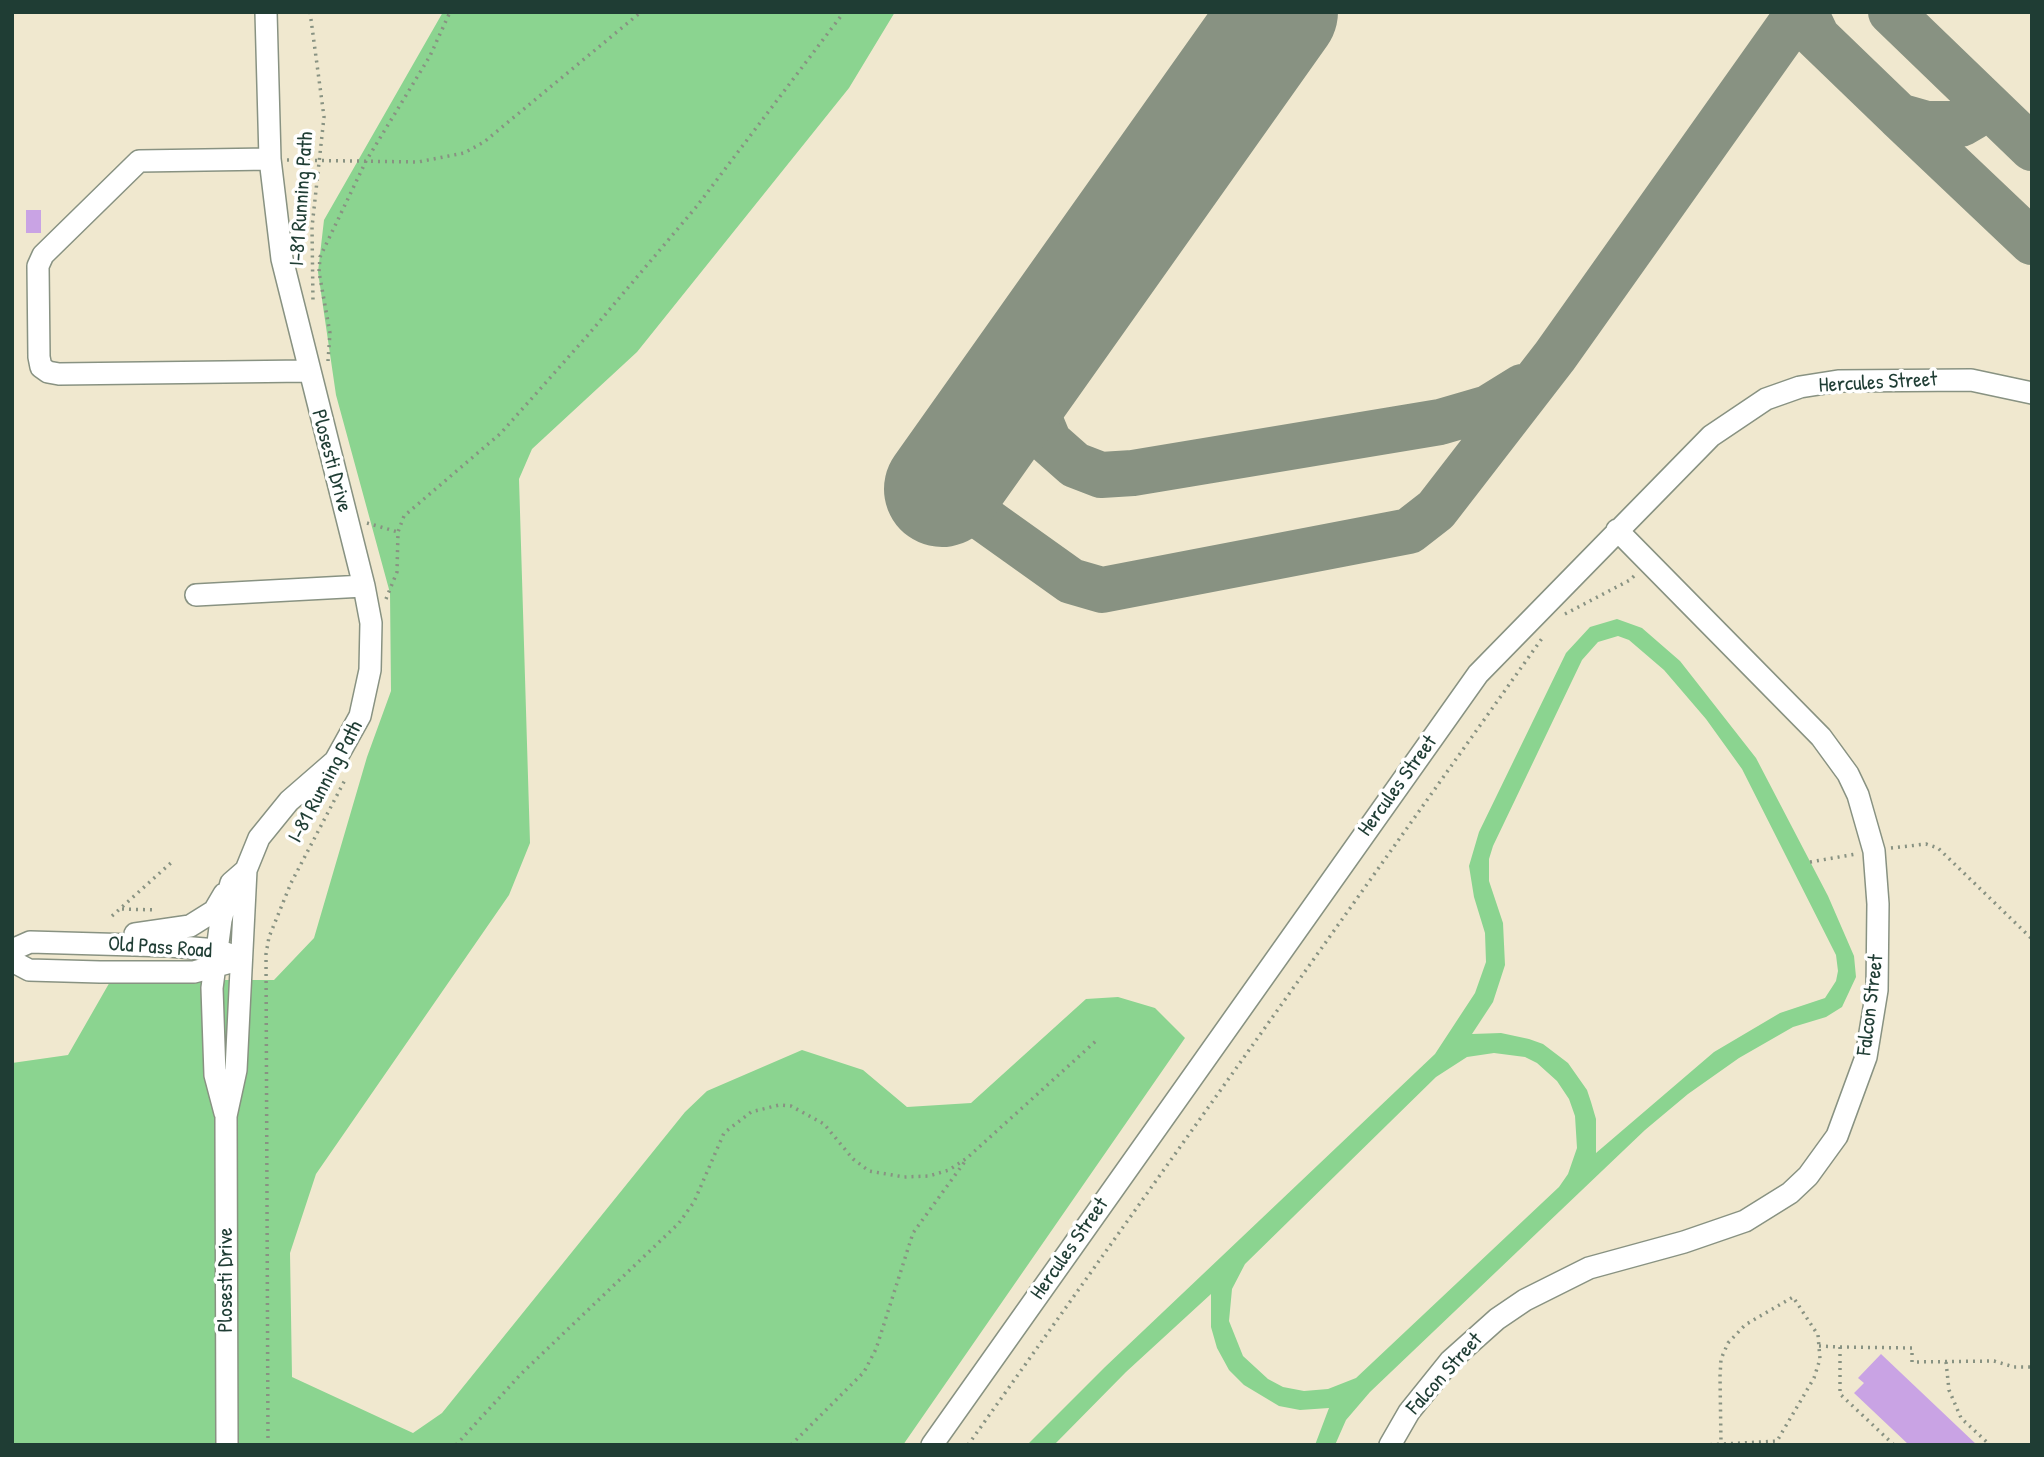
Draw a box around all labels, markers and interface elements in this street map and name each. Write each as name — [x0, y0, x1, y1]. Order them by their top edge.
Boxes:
street label: I-81 Running Path — [285, 131, 319, 267]
street label: Hercules Street — [1818, 367, 1938, 399]
street label: Plosesti Drive — [305, 407, 357, 515]
street label: I-81 Running Path — [283, 717, 369, 847]
street label: Hercules Street — [1353, 731, 1443, 841]
street label: Old Pass Road — [107, 932, 213, 964]
street label: Falcon Street — [1852, 953, 1890, 1057]
street label: Hercules Street — [1026, 1193, 1114, 1305]
street label: Plosesti Drive — [213, 1228, 239, 1332]
street label: Falcon Street — [1402, 1328, 1488, 1420]

